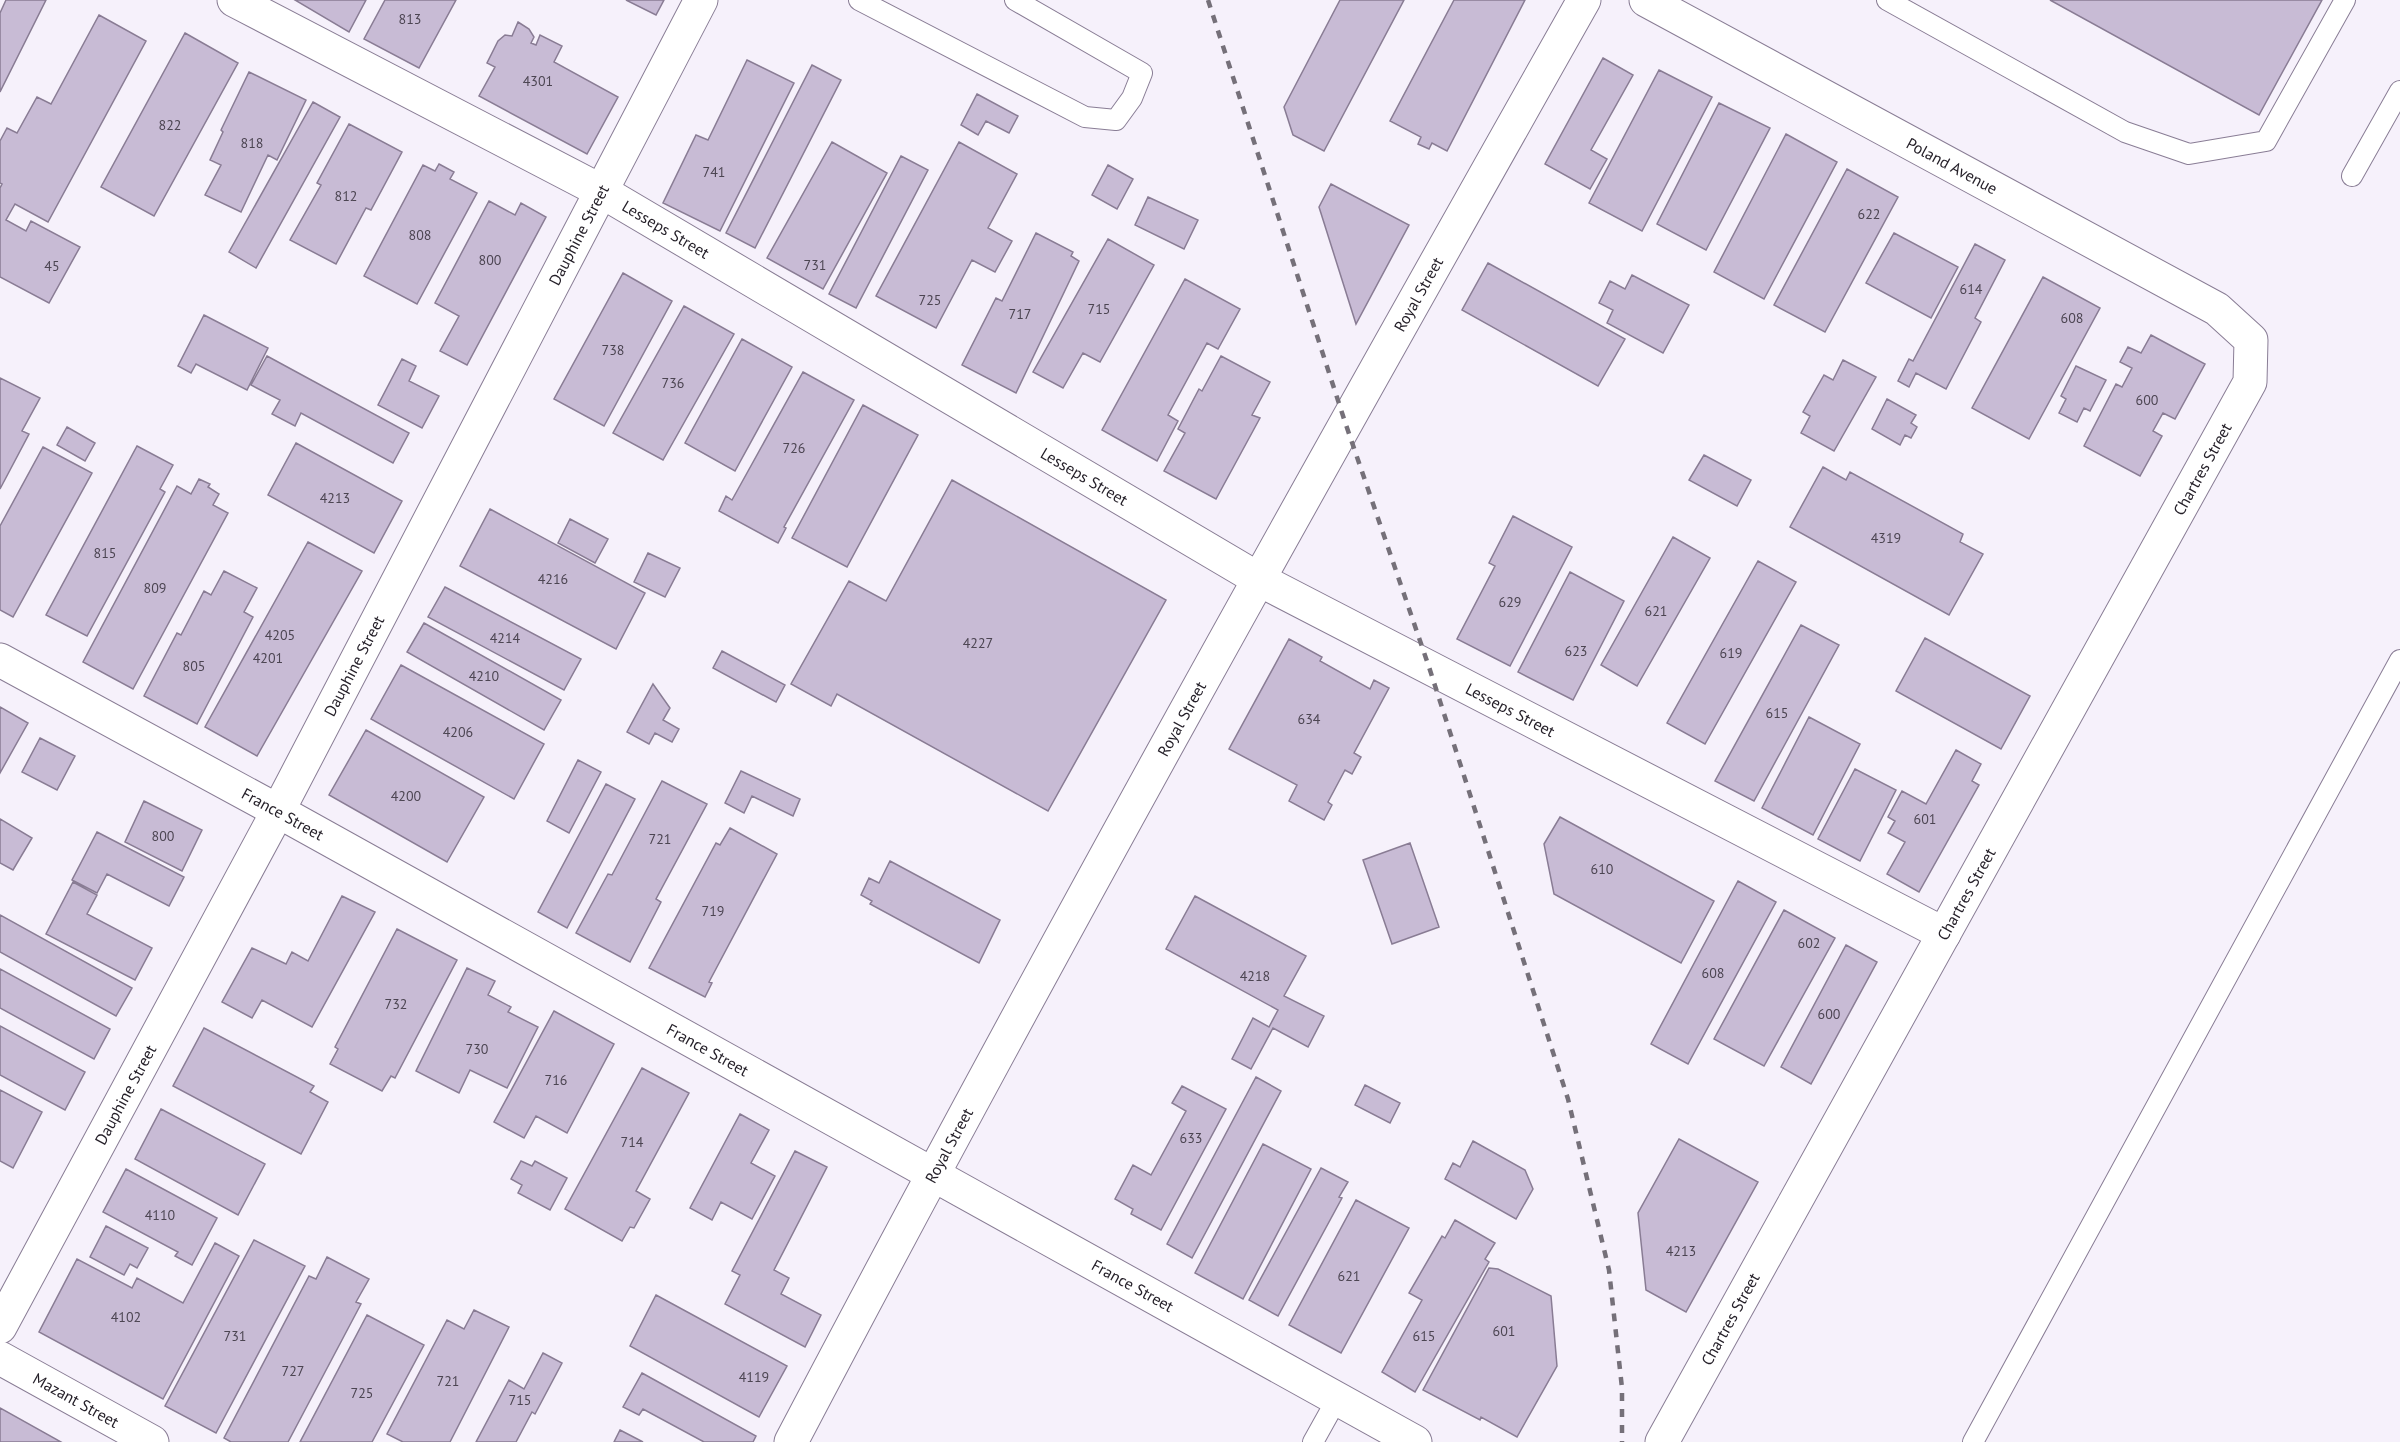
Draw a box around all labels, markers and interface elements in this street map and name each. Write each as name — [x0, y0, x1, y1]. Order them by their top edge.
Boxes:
house number: 813 — [399, 10, 421, 28]
house number: 4301 — [523, 72, 553, 90]
house number: 822 — [159, 116, 181, 134]
street label: Poland Avenue — [1903, 133, 2001, 198]
house number: 818 — [241, 134, 263, 152]
house number: 741 — [703, 163, 725, 181]
street label: Dauphine Street — [544, 181, 613, 289]
house number: 812 — [335, 187, 357, 205]
street label: Lesseps Street — [619, 196, 713, 263]
house number: 622 — [1858, 205, 1880, 223]
house number: 808 — [409, 226, 431, 244]
house number: 800 — [479, 251, 502, 269]
street label: Royal Street — [1389, 253, 1447, 335]
house number: 731 — [804, 256, 826, 274]
house number: 45 — [44, 257, 60, 275]
house number: 614 — [1960, 280, 1983, 298]
house number: 725 — [919, 291, 941, 309]
house number: 715 — [1088, 300, 1110, 318]
house number: 717 — [1009, 305, 1031, 323]
house number: 608 — [2061, 309, 2083, 327]
house number: 738 — [602, 341, 624, 359]
house number: 736 — [662, 374, 684, 392]
house number: 600 — [2136, 391, 2159, 409]
street label: Chartres Street — [2168, 419, 2236, 519]
house number: 726 — [783, 439, 805, 457]
street label: Lesseps Street — [1037, 443, 1132, 510]
house number: 4213 — [320, 489, 350, 507]
house number: 4319 — [1871, 529, 1901, 547]
house number: 815 — [94, 544, 116, 562]
house number: 4216 — [538, 570, 568, 588]
house number: 809 — [144, 579, 166, 597]
house number: 629 — [1499, 593, 1521, 611]
house number: 621 — [1645, 602, 1667, 620]
street label: Dauphine Street — [319, 611, 389, 719]
house number: 4205 — [265, 626, 295, 644]
house number: 4214 — [490, 629, 521, 647]
house number: 4227 — [963, 634, 993, 652]
house number: 623 — [1565, 642, 1587, 660]
house number: 619 — [1720, 644, 1742, 662]
house number: 4201 — [253, 649, 283, 667]
house number: 805 — [183, 657, 205, 675]
house number: 4210 — [469, 667, 500, 685]
street label: Royal Street — [1153, 677, 1210, 760]
street label: Lesseps Street — [1462, 678, 1559, 741]
house number: 615 — [1766, 704, 1788, 722]
house number: 634 — [1298, 710, 1321, 728]
house number: 4206 — [443, 723, 473, 741]
street label: France Street — [238, 783, 328, 845]
house number: 4200 — [391, 787, 422, 805]
house number: 601 — [1914, 810, 1936, 828]
house number: 800 — [152, 827, 175, 845]
house number: 721 — [649, 830, 671, 848]
street label: Chartres Street — [1932, 844, 2000, 944]
house number: 610 — [1591, 860, 1614, 878]
house number: 719 — [702, 902, 724, 920]
house number: 602 — [1798, 934, 1820, 952]
house number: 608 — [1702, 964, 1724, 982]
house number: 4218 — [1240, 967, 1270, 985]
house number: 732 — [385, 995, 407, 1013]
house number: 600 — [1818, 1005, 1841, 1023]
street label: France Street — [663, 1019, 753, 1081]
house number: 730 — [466, 1040, 489, 1058]
street label: Dauphine Street — [90, 1041, 161, 1148]
house number: 716 — [545, 1071, 567, 1089]
street label: Royal Street — [920, 1104, 977, 1186]
house number: 633 — [1180, 1129, 1202, 1147]
house number: 714 — [621, 1133, 644, 1151]
house number: 4110 — [145, 1206, 176, 1224]
house number: 4213 — [1666, 1242, 1696, 1260]
street label: France Street — [1088, 1255, 1178, 1316]
house number: 621 — [1338, 1267, 1360, 1285]
street label: Chartres Street — [1696, 1269, 1764, 1369]
house number: 4102 — [111, 1308, 141, 1326]
house number: 601 — [1493, 1322, 1515, 1340]
house number: 731 — [224, 1327, 246, 1345]
house number: 615 — [1413, 1327, 1435, 1345]
house number: 727 — [282, 1362, 304, 1380]
street label: Mazant Street — [30, 1368, 123, 1432]
house number: 4119 — [739, 1368, 769, 1386]
house number: 721 — [437, 1372, 459, 1390]
house number: 725 — [351, 1384, 373, 1402]
house number: 715 — [509, 1391, 531, 1409]

